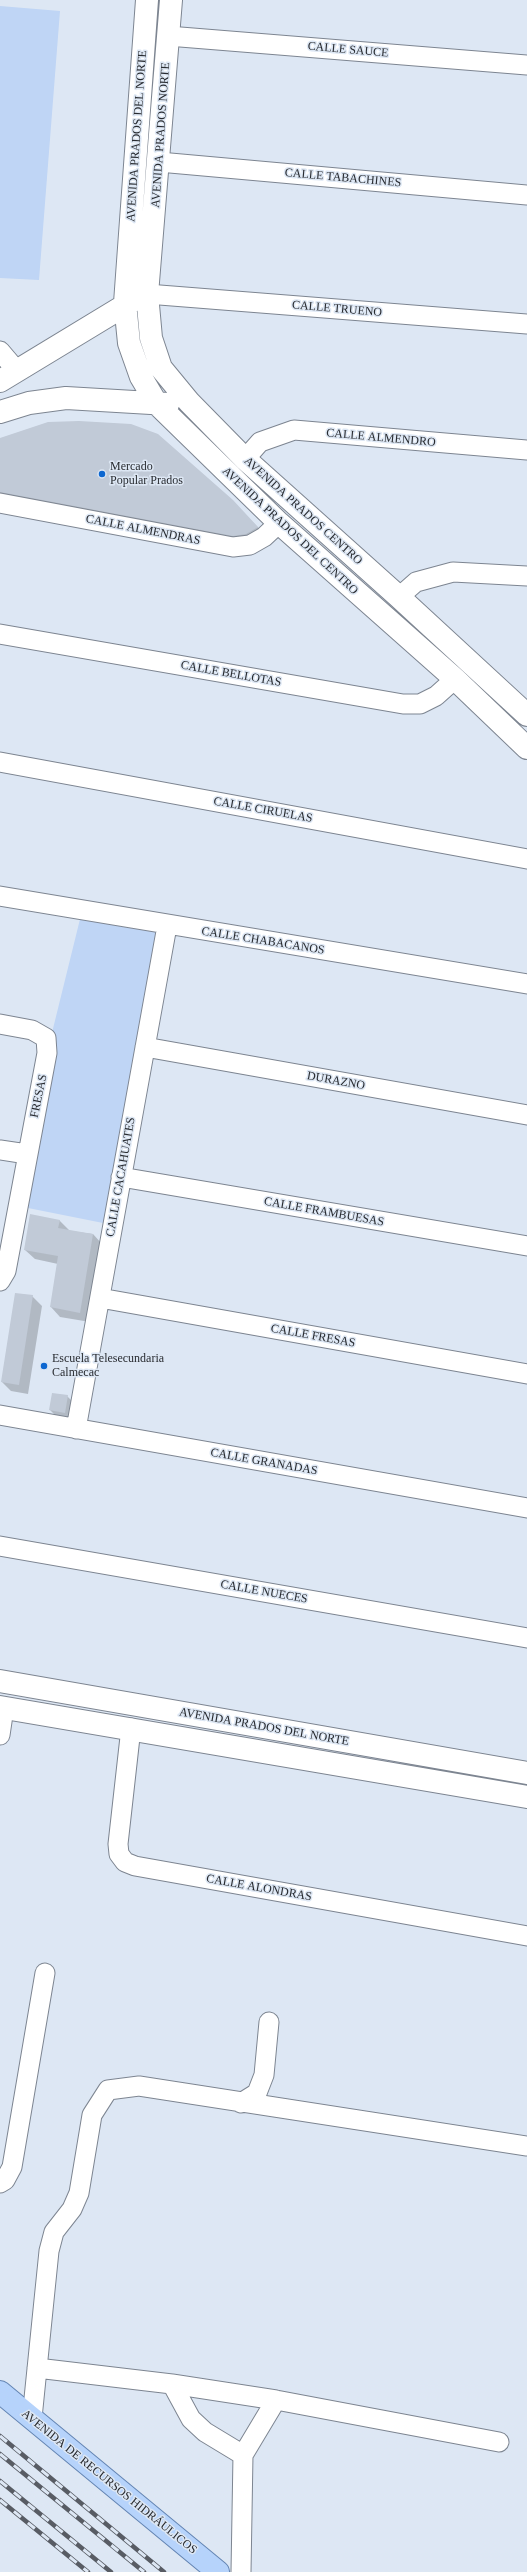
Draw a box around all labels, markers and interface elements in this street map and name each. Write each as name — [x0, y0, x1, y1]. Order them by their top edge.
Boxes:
street label: CALLE SAUCE — [307, 39, 389, 61]
street label: AVENIDA PRADOS DEL NORTE — [124, 50, 150, 222]
street label: AVENIDA PRADOS NORTE — [149, 62, 173, 208]
street label: CALLE TABACHINES — [284, 166, 402, 190]
street label: CALLE TRUENO — [291, 298, 383, 320]
street label: CALLE ALMENDRO — [326, 426, 436, 450]
street label: AVENIDA PRADOS CENTRO — [241, 454, 365, 568]
place label: Mercado Popular Prados — [110, 460, 183, 488]
street label: AVENIDA PRADOS DEL CENTRO — [219, 464, 361, 598]
marker: Mercado Popular Prados — [97, 469, 107, 479]
street label: CALLE ALMENDRAS — [85, 512, 201, 548]
street label: CALLE BELLOTAS — [180, 658, 282, 690]
street label: CALLE CIRUELAS — [212, 794, 314, 826]
street label: CALLE CHABACANOS — [200, 924, 326, 958]
street label: DURAZNO — [306, 1069, 366, 1093]
street label: FRESAS — [27, 1073, 51, 1119]
street label: CALLE CACAHUATES — [103, 1116, 139, 1238]
street label: CALLE FRAMBUESAS — [263, 1194, 385, 1230]
street label: CALLE FRESAS — [270, 1321, 356, 1351]
place label: Escuela Telesecundaria Calmecac — [52, 1352, 164, 1380]
marker: Escuela Telesecundaria Calmecac — [39, 1361, 49, 1371]
street label: CALLE GRANADAS — [209, 1446, 319, 1478]
street label: CALLE NUECES — [219, 1577, 309, 1607]
street label: AVENIDA PRADOS DEL NORTE — [178, 1705, 350, 1749]
street label: CALLE ALONDRAS — [205, 1872, 313, 1904]
street label: AVENIDA DE RECURSOS HIDRÁULICOS — [18, 2407, 200, 2557]

